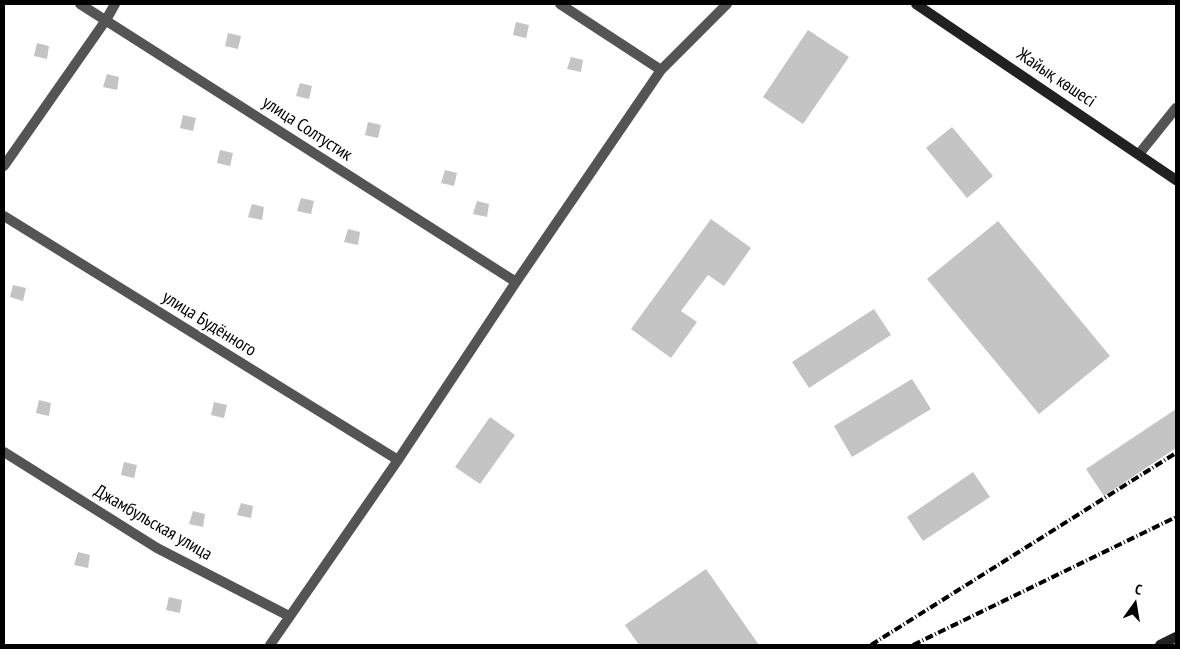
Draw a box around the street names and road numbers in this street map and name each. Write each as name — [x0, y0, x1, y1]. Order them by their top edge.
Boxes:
street label: Жайық көшесі — [1012, 44, 1100, 112]
street label: улица Солтустик — [258, 92, 356, 166]
street label: улица Будённого — [158, 287, 260, 361]
street label: Джамбульская улица — [90, 481, 216, 565]

